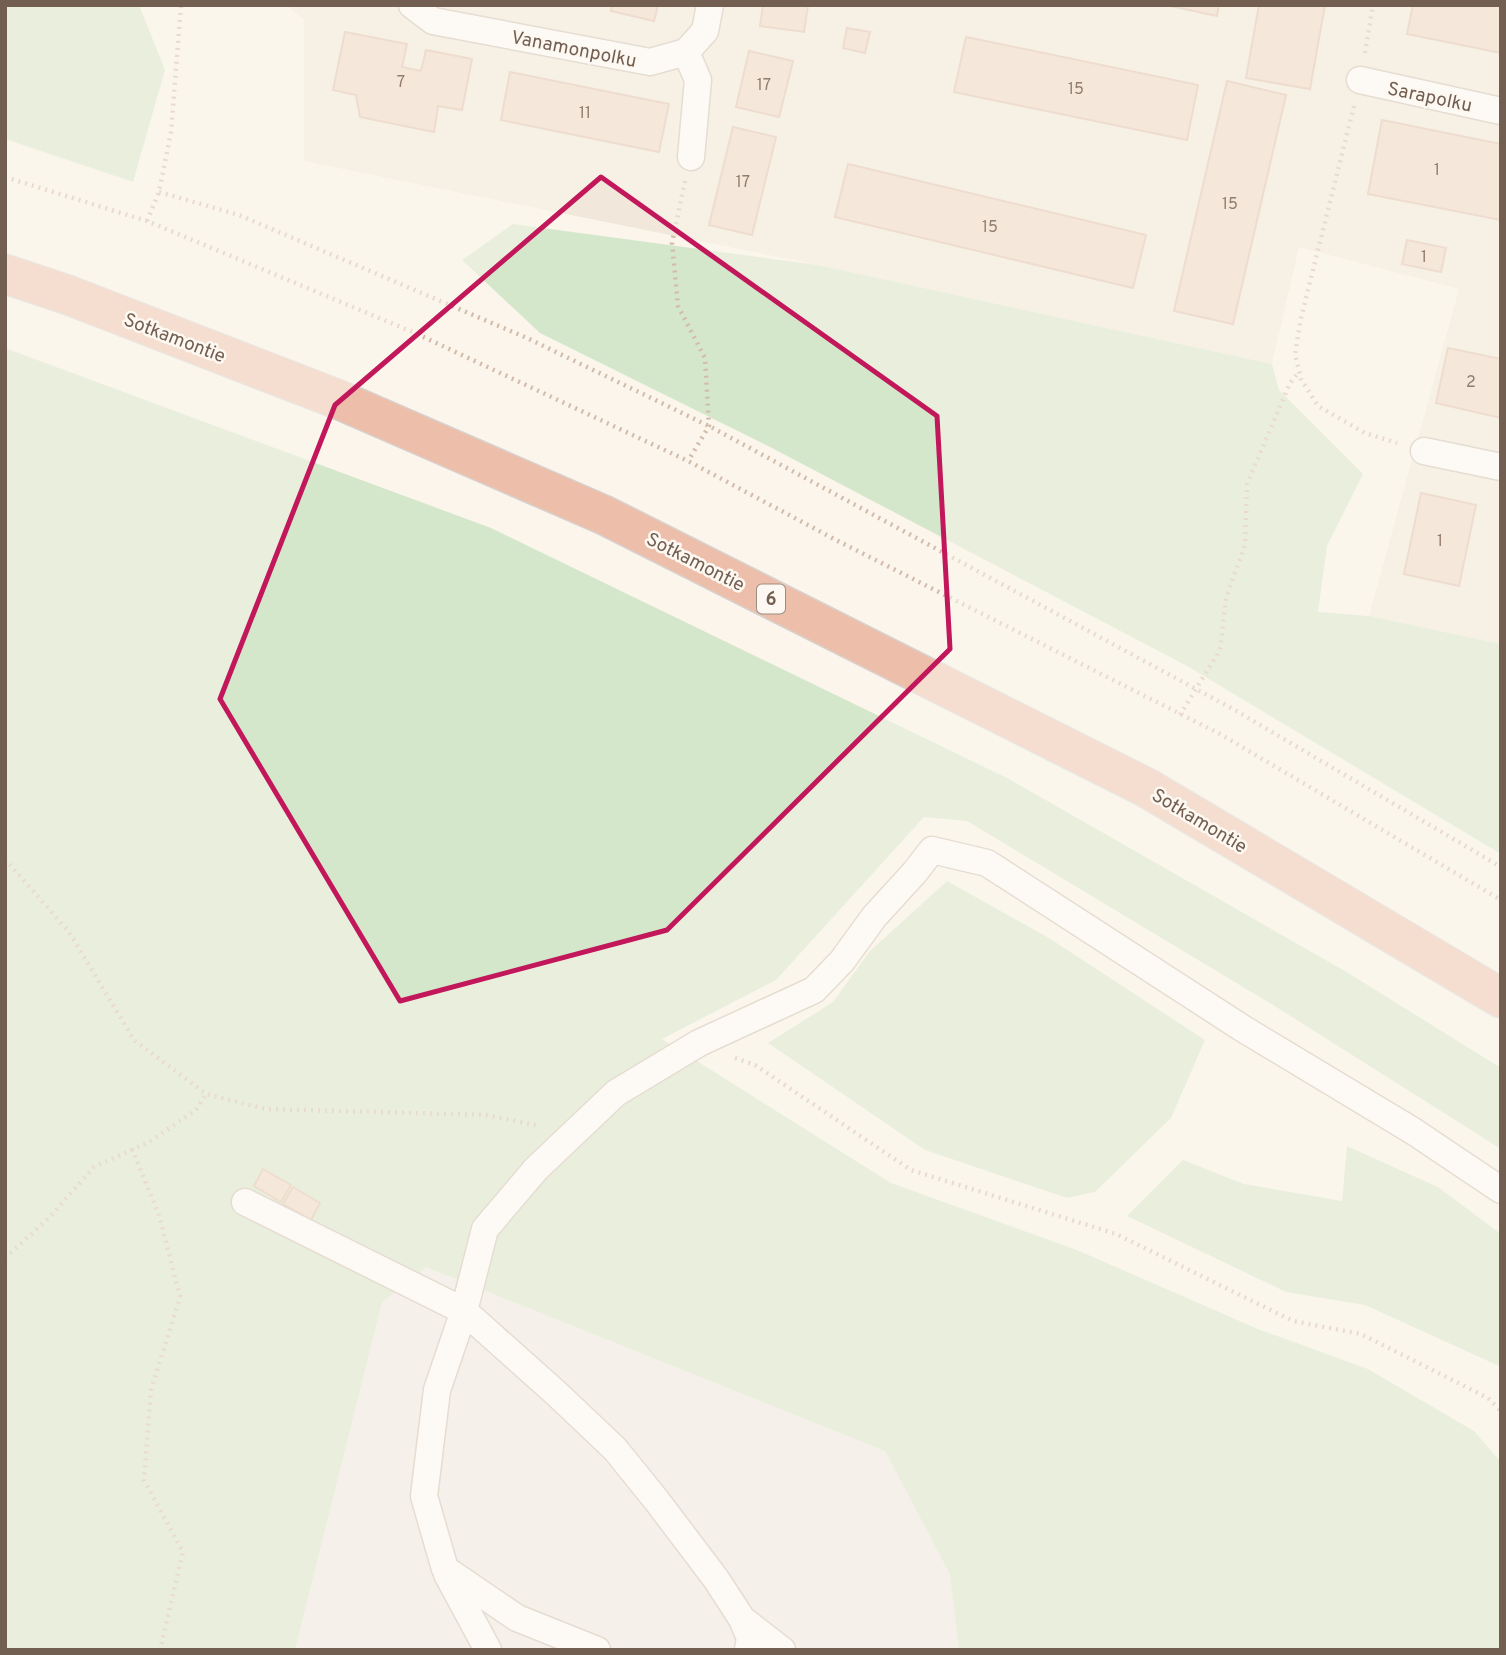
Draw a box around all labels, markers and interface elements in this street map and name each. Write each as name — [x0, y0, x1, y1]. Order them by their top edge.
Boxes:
street label: Vanamonpolku — [509, 26, 638, 74]
house number: 7 — [397, 73, 405, 93]
house number: 17 — [757, 76, 771, 96]
street label: Sarapolku — [1385, 77, 1474, 119]
house number: 15 — [1068, 80, 1084, 100]
house number: 11 — [579, 104, 591, 124]
house number: 1 — [1434, 161, 1440, 181]
house number: 17 — [736, 173, 750, 193]
house number: 15 — [1222, 195, 1238, 215]
house number: 15 — [982, 218, 998, 238]
house number: 1 — [1421, 248, 1427, 268]
street label: Sotkamontie — [120, 308, 229, 369]
house number: 2 — [1466, 373, 1476, 393]
street label: Sotkamontie — [642, 528, 748, 598]
house number: 1 — [1437, 532, 1443, 552]
road number: 6 — [757, 584, 785, 614]
street label: Sotkamontie — [1147, 784, 1251, 860]

